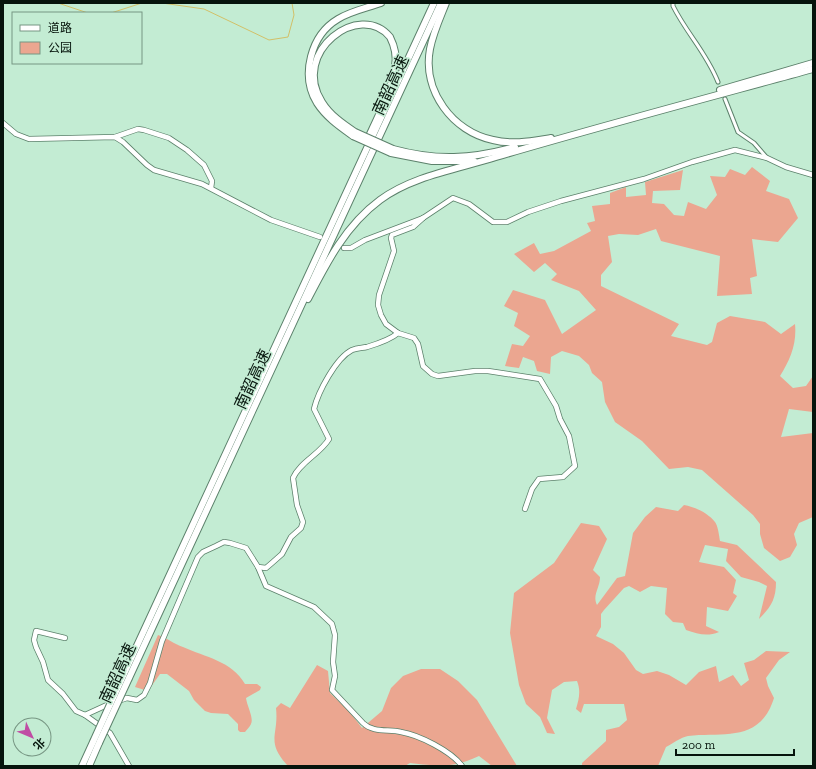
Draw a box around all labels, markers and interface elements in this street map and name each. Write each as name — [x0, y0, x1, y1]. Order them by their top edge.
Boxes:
legend — [12, 12, 142, 64]
text: 道路 — [48, 21, 72, 35]
text: 公园 — [48, 41, 72, 55]
street label: 南韶高速 — [368, 52, 413, 118]
street label: 南韶高速 — [230, 346, 275, 412]
street label: 南韶高速 — [95, 640, 140, 706]
north arrow — [12, 717, 52, 757]
scale bar — [676, 731, 794, 757]
text: 北 — [30, 735, 47, 752]
text: 200 m — [682, 738, 716, 752]

